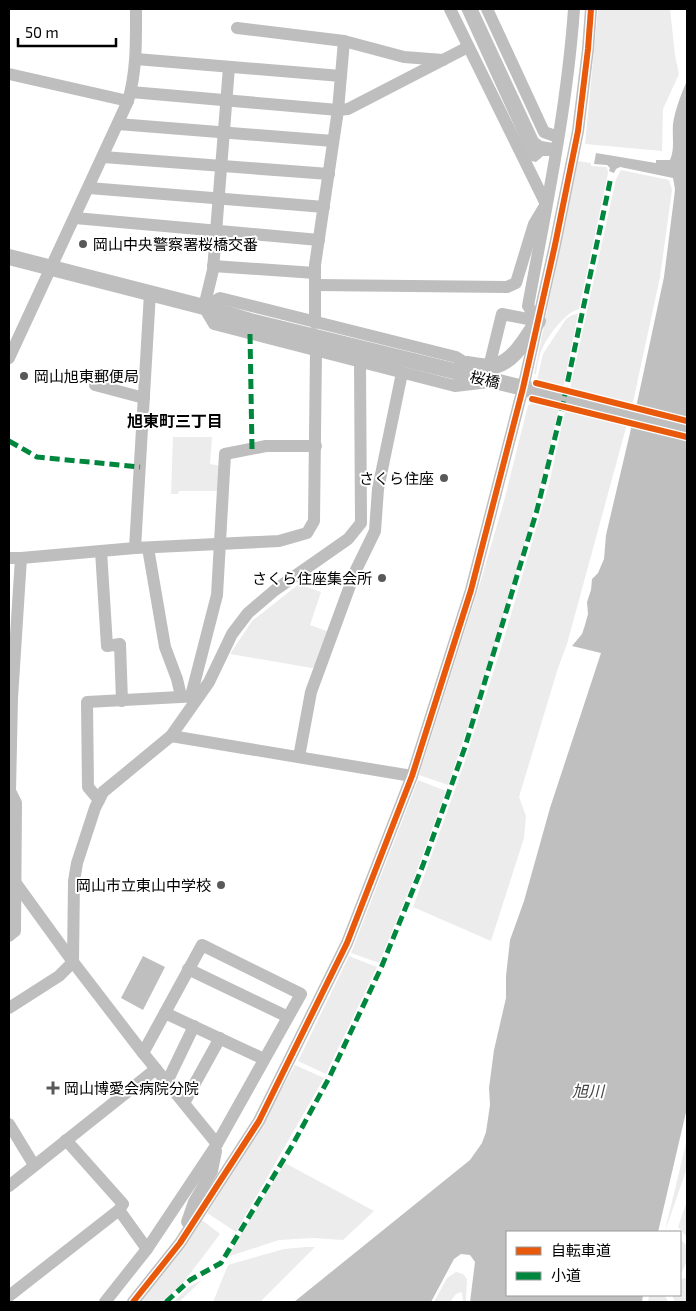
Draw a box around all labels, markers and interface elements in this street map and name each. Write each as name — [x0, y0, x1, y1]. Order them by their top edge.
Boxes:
scale bar — [18, 15, 115, 47]
text: 50 m — [25, 23, 59, 41]
place label: 岡山中央警察署桜橋交番 — [93, 235, 258, 253]
marker: 岡山中央警察署桜橋交番 — [77, 238, 89, 250]
place label: 岡山旭東郵便局 — [34, 367, 139, 385]
street label: 桜橋 — [468, 367, 502, 391]
marker: 岡山旭東郵便局 — [18, 370, 30, 382]
district label: 旭東町三丁目 — [127, 411, 223, 430]
place label: さくら住座 — [359, 469, 434, 487]
marker: さくら住座 — [438, 472, 450, 484]
place label: さくら住座集会所 — [252, 569, 372, 587]
marker: さくら住座集会所 — [376, 572, 388, 584]
place label: 岡山市立東山中学校 — [76, 876, 211, 894]
marker: 岡山市立東山中学校 — [215, 879, 227, 891]
place label: 岡山博愛会病院分院 — [64, 1079, 199, 1097]
marker: 岡山博愛会病院分院 — [46, 1081, 60, 1095]
water label: 旭川 — [572, 1081, 606, 1100]
legend — [506, 1231, 681, 1296]
text: 自転車道 — [551, 1241, 611, 1259]
text: 小道 — [551, 1266, 581, 1284]

